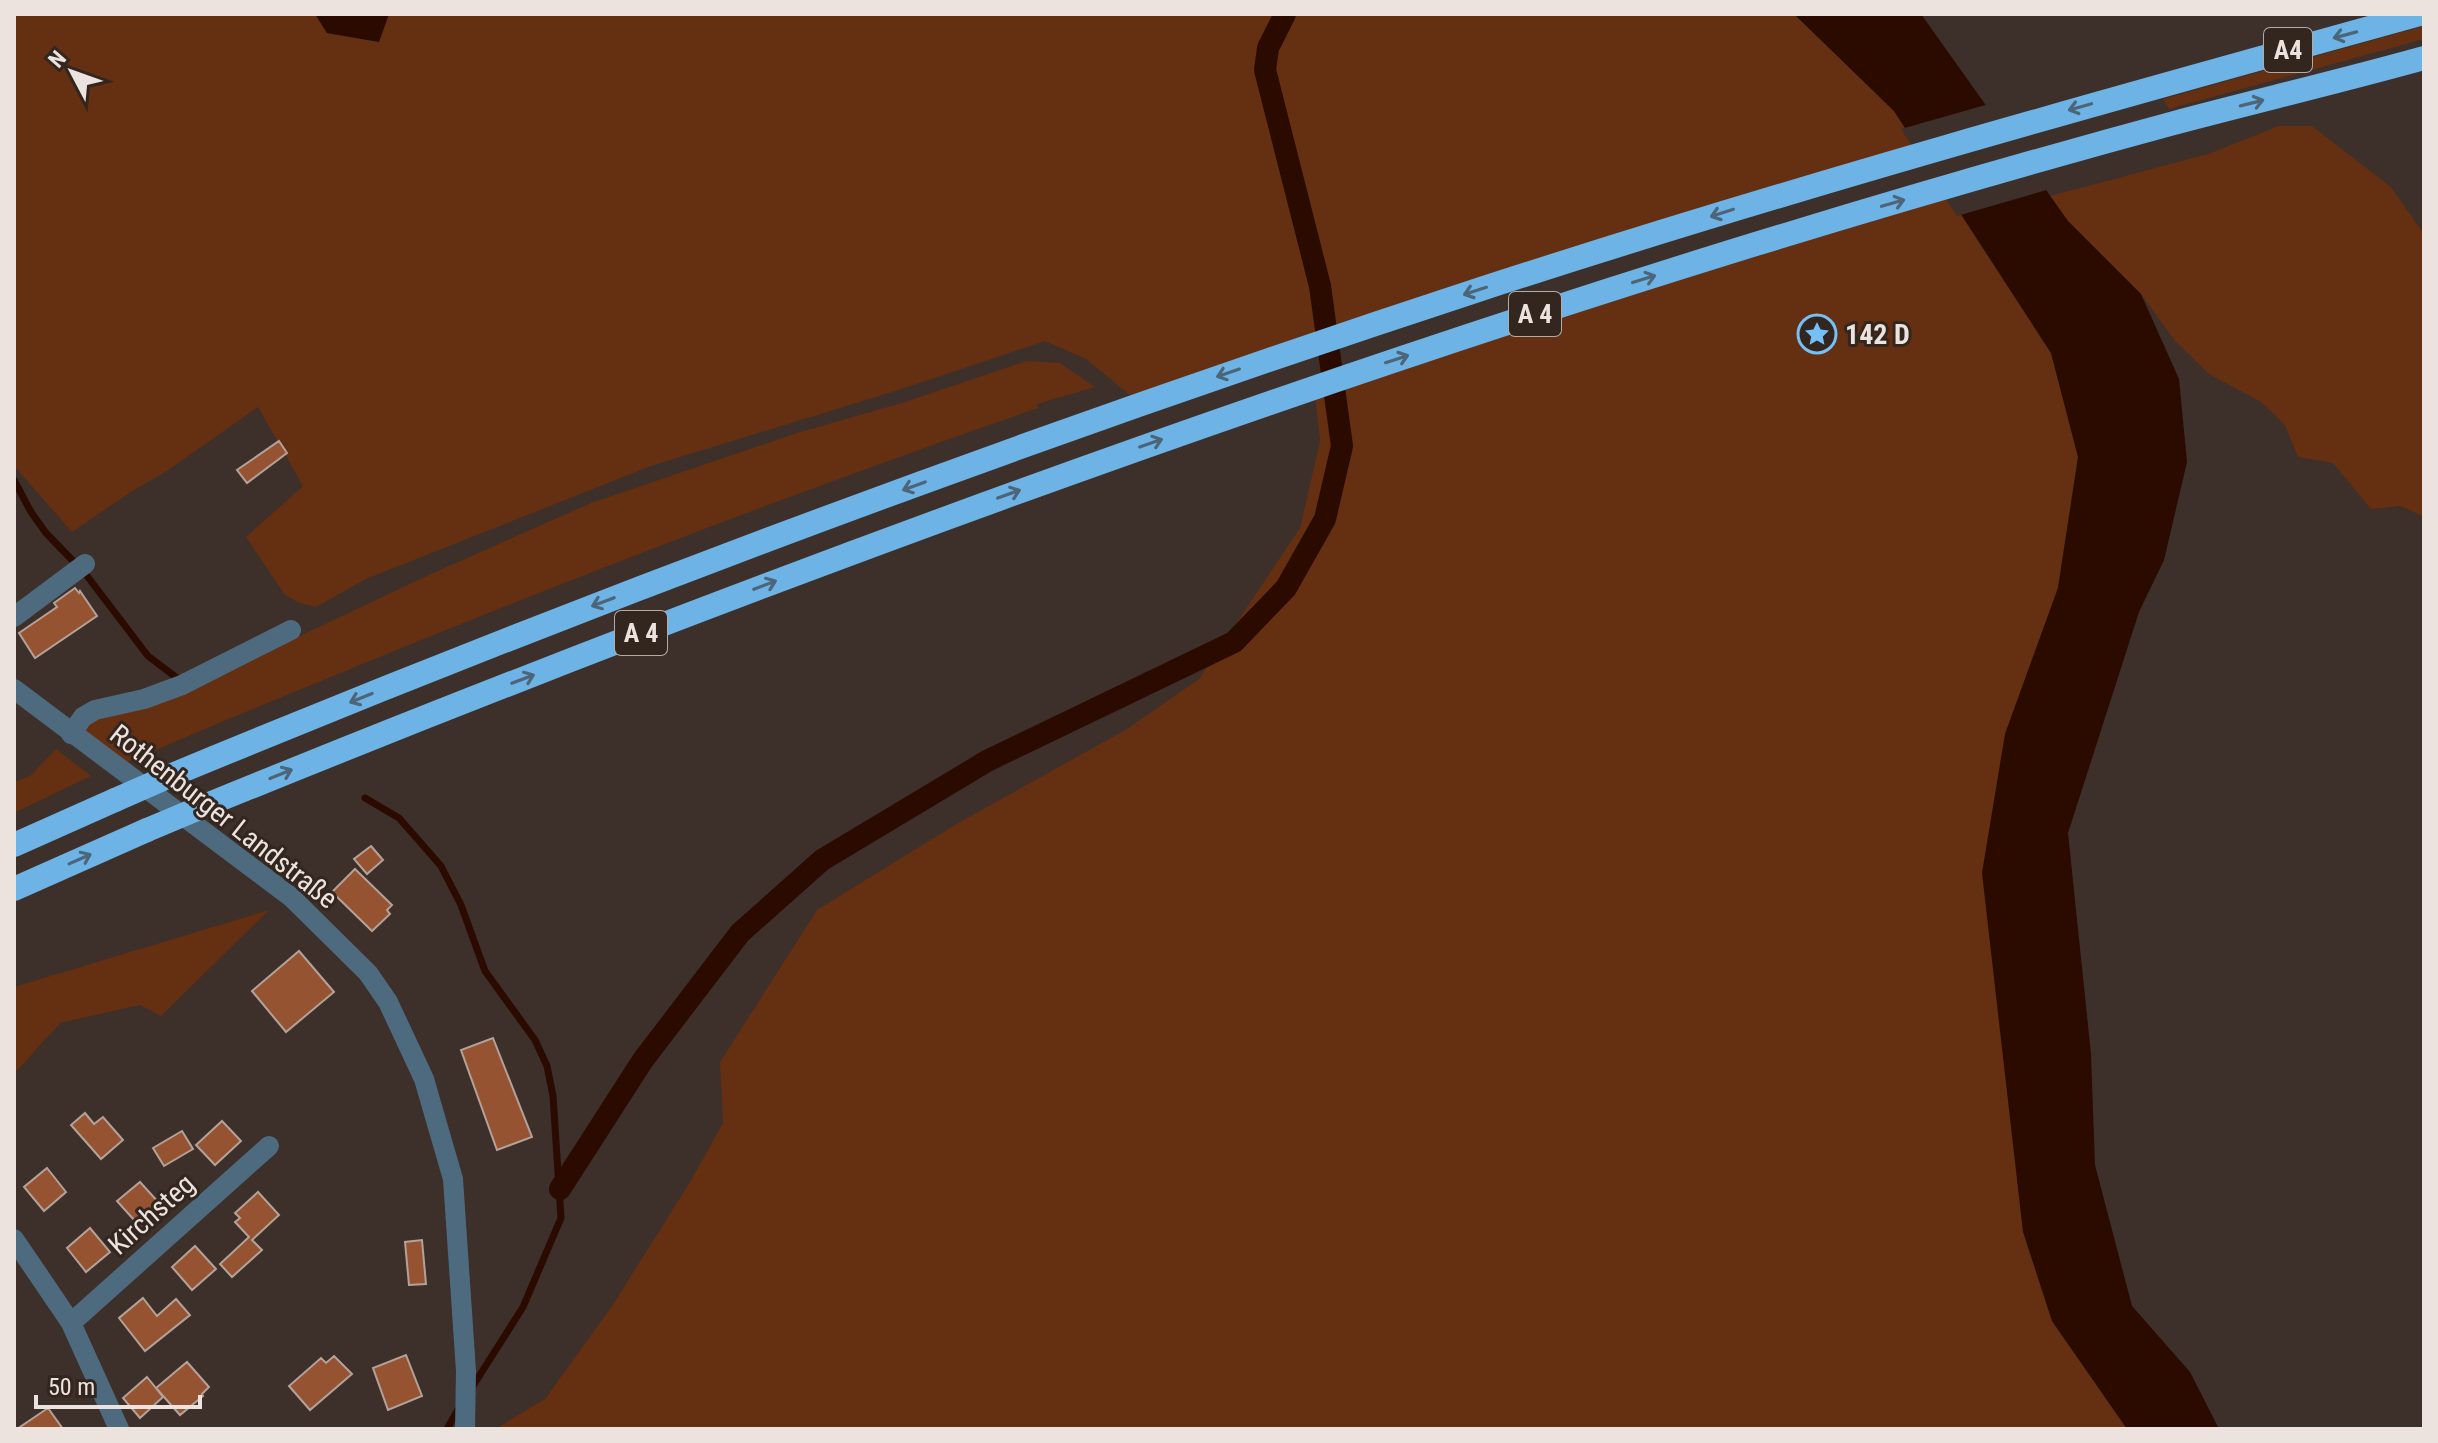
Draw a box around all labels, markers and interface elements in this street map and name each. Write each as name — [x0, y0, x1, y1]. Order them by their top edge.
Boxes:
road number: A4 — [2264, 28, 2312, 72]
one-way arrow — [2332, 28, 2358, 43]
north arrow — [32, 32, 112, 112]
text: N — [43, 46, 71, 72]
one-way arrow — [2239, 94, 2265, 109]
one-way arrow — [2068, 101, 2093, 115]
one-way arrow — [1879, 195, 1905, 210]
one-way arrow — [1710, 206, 1736, 221]
one-way arrow — [1631, 271, 1656, 285]
one-way arrow — [1462, 285, 1487, 300]
road number: A 4 — [1509, 292, 1561, 336]
place icon: 142 D — [1796, 313, 1838, 355]
place label: 142 D — [1845, 318, 1910, 351]
one-way arrow — [1384, 351, 1409, 366]
one-way arrow — [1216, 367, 1241, 382]
one-way arrow — [1138, 435, 1163, 450]
one-way arrow — [902, 480, 927, 494]
one-way arrow — [996, 486, 1021, 500]
one-way arrow — [752, 577, 777, 591]
one-way arrow — [591, 596, 616, 610]
road number: A 4 — [615, 611, 667, 655]
one-way arrow — [510, 671, 535, 685]
one-way arrow — [349, 692, 374, 707]
street label: Rothenburger Landstraße — [103, 717, 344, 915]
one-way arrow — [268, 766, 293, 780]
one-way arrow — [68, 851, 92, 866]
street label: Kirchsteg — [101, 1167, 201, 1262]
scale bar — [36, 1359, 200, 1409]
text: 50 m — [48, 1373, 95, 1401]

